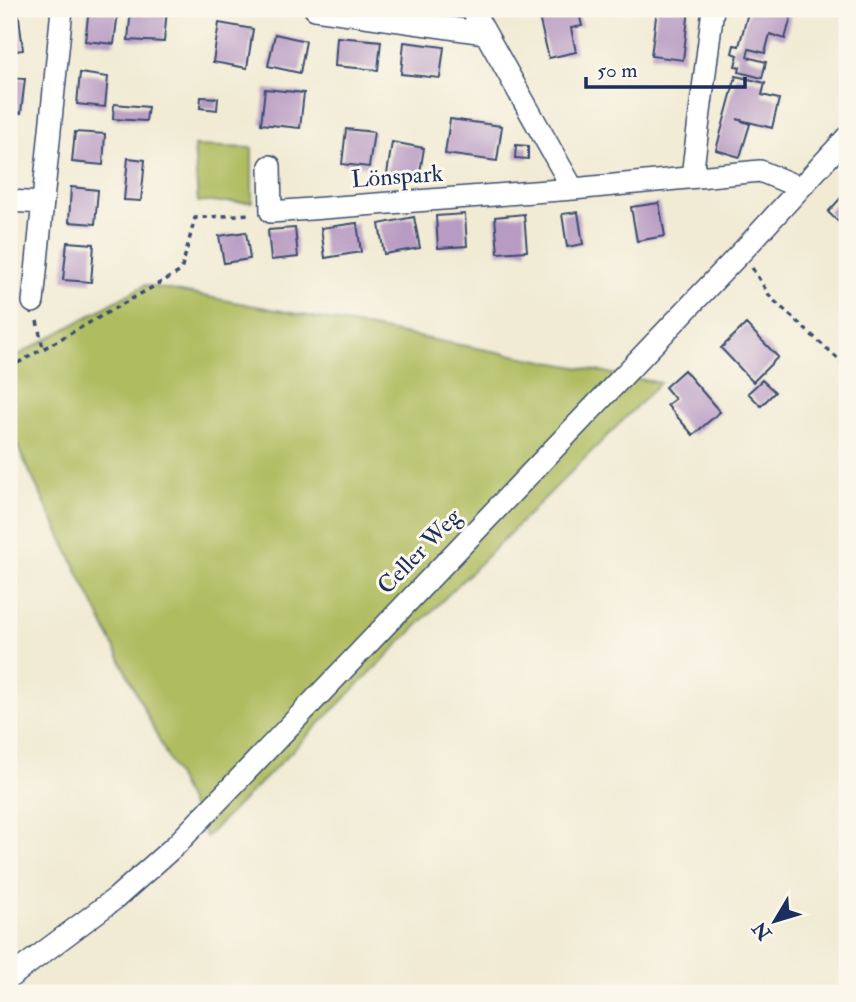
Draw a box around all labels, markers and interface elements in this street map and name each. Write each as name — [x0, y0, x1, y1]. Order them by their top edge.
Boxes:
scale bar — [586, 46, 746, 90]
text: 50 m — [597, 57, 638, 84]
street label: Lönspark — [350, 158, 445, 195]
street label: Celler Weg — [371, 501, 469, 601]
north arrow — [740, 886, 810, 956]
text: N — [747, 916, 778, 946]

